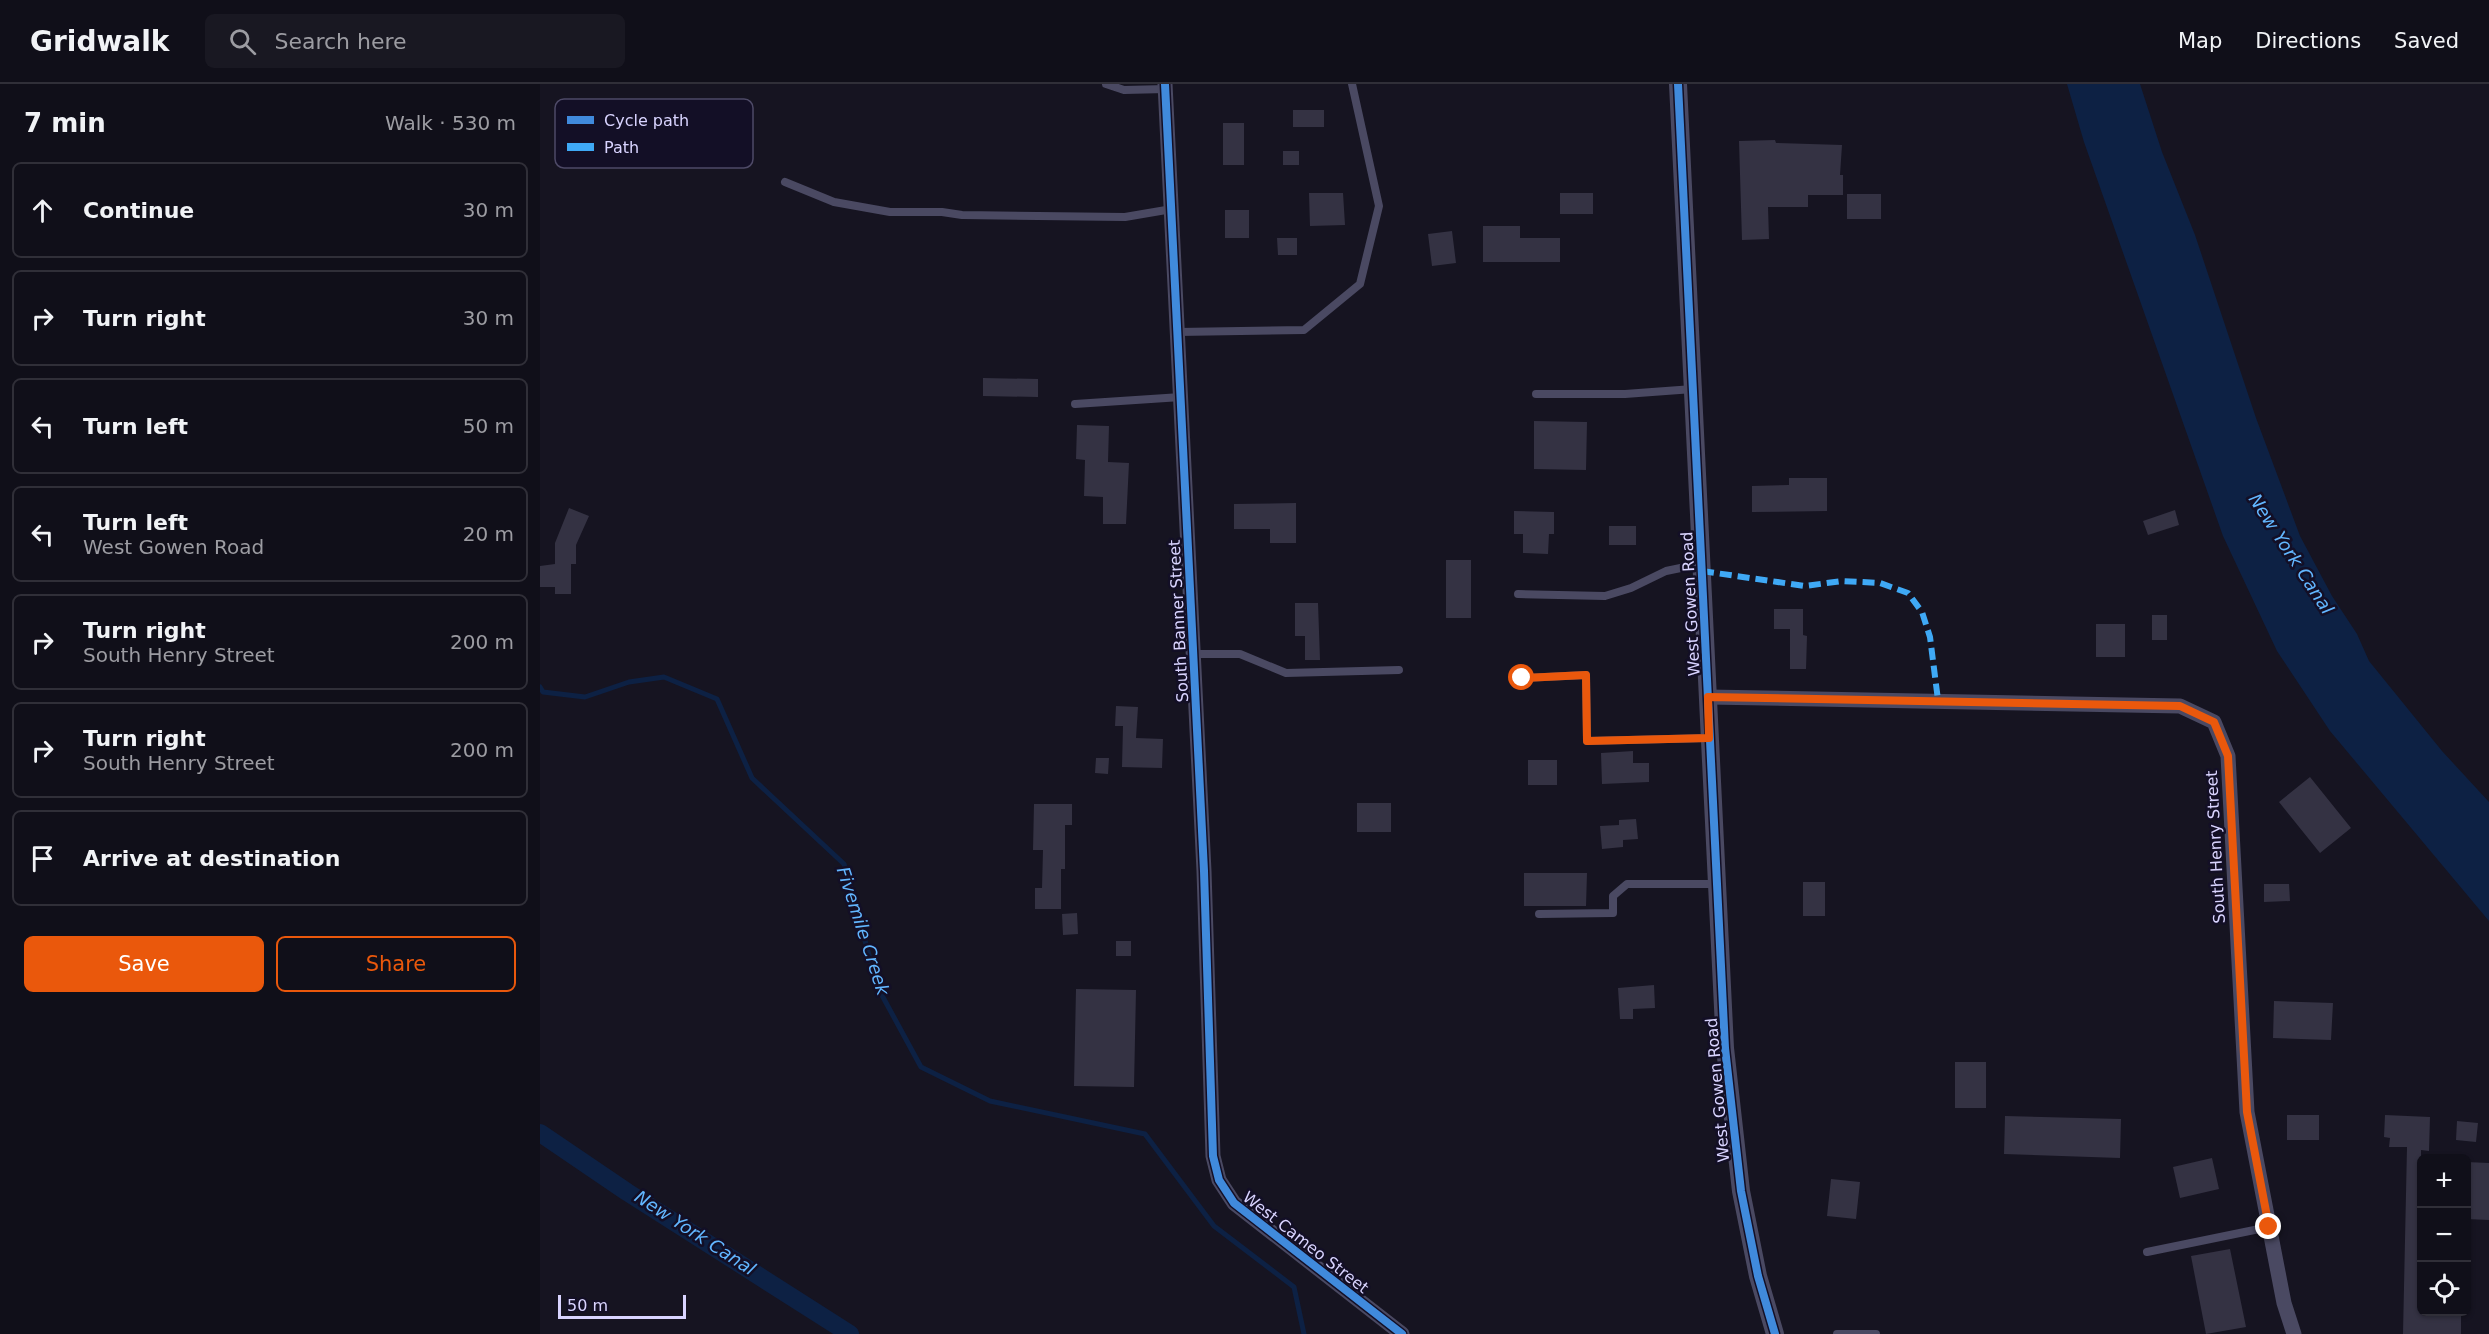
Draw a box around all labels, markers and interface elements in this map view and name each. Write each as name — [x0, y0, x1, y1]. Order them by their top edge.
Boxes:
search box — [205, 14, 625, 68]
text: Gridwalk — [30, 25, 169, 58]
icon: search — [226, 25, 259, 58]
text: Search here — [274, 29, 407, 54]
text: Map — [2178, 29, 2222, 53]
text: Directions — [2255, 29, 2361, 53]
text: Saved — [2394, 29, 2459, 53]
legend — [555, 99, 753, 168]
text: 7 min — [24, 108, 106, 138]
text: Walk · 530 m — [385, 111, 516, 135]
text: Cycle path — [604, 111, 689, 130]
text: Path — [604, 138, 639, 157]
icon: ahead — [26, 194, 59, 227]
text: Continue — [83, 198, 194, 223]
text: 30 m — [463, 198, 514, 222]
icon: right — [26, 302, 59, 335]
text: Turn right — [83, 306, 206, 331]
text: 30 m — [463, 306, 514, 330]
icon: left — [26, 410, 59, 443]
text: Turn left — [83, 414, 188, 439]
text: 50 m — [463, 414, 514, 438]
water label: New York Canal — [2245, 489, 2338, 618]
text: Turn left — [83, 510, 188, 535]
icon: left — [26, 518, 59, 551]
text: 20 m — [463, 522, 514, 546]
street label: West Gowen Road — [1677, 531, 1704, 677]
text: West Gowen Road — [83, 535, 264, 559]
street label: South Banner Street — [1165, 539, 1192, 703]
text: Turn right — [83, 618, 206, 643]
icon: right — [26, 626, 59, 659]
text: 200 m — [450, 630, 514, 654]
text: South Henry Street — [83, 643, 275, 667]
route start — [1508, 664, 1534, 690]
text: Turn right — [83, 726, 206, 751]
icon: right — [26, 734, 59, 767]
text: 200 m — [450, 738, 514, 762]
text: South Henry Street — [83, 751, 275, 775]
street label: South Henry Street — [2202, 770, 2229, 924]
icon: arrive — [26, 842, 59, 875]
text: Arrive at destination — [83, 846, 340, 871]
water label: Fivemile Creek — [833, 864, 895, 999]
button: Save — [24, 936, 264, 992]
button: Share — [276, 936, 516, 992]
street label: West Gowen Road — [1702, 1017, 1733, 1163]
map controls — [2417, 1154, 2471, 1316]
button: + — [2417, 1154, 2471, 1208]
water label: New York Canal — [631, 1186, 760, 1279]
street label: West Cameo Street — [1239, 1187, 1372, 1297]
button: − — [2417, 1208, 2471, 1262]
route end — [2255, 1213, 2281, 1239]
button: locate — [2417, 1262, 2471, 1316]
scale bar — [558, 1292, 686, 1320]
text: 50 m — [567, 1296, 608, 1315]

